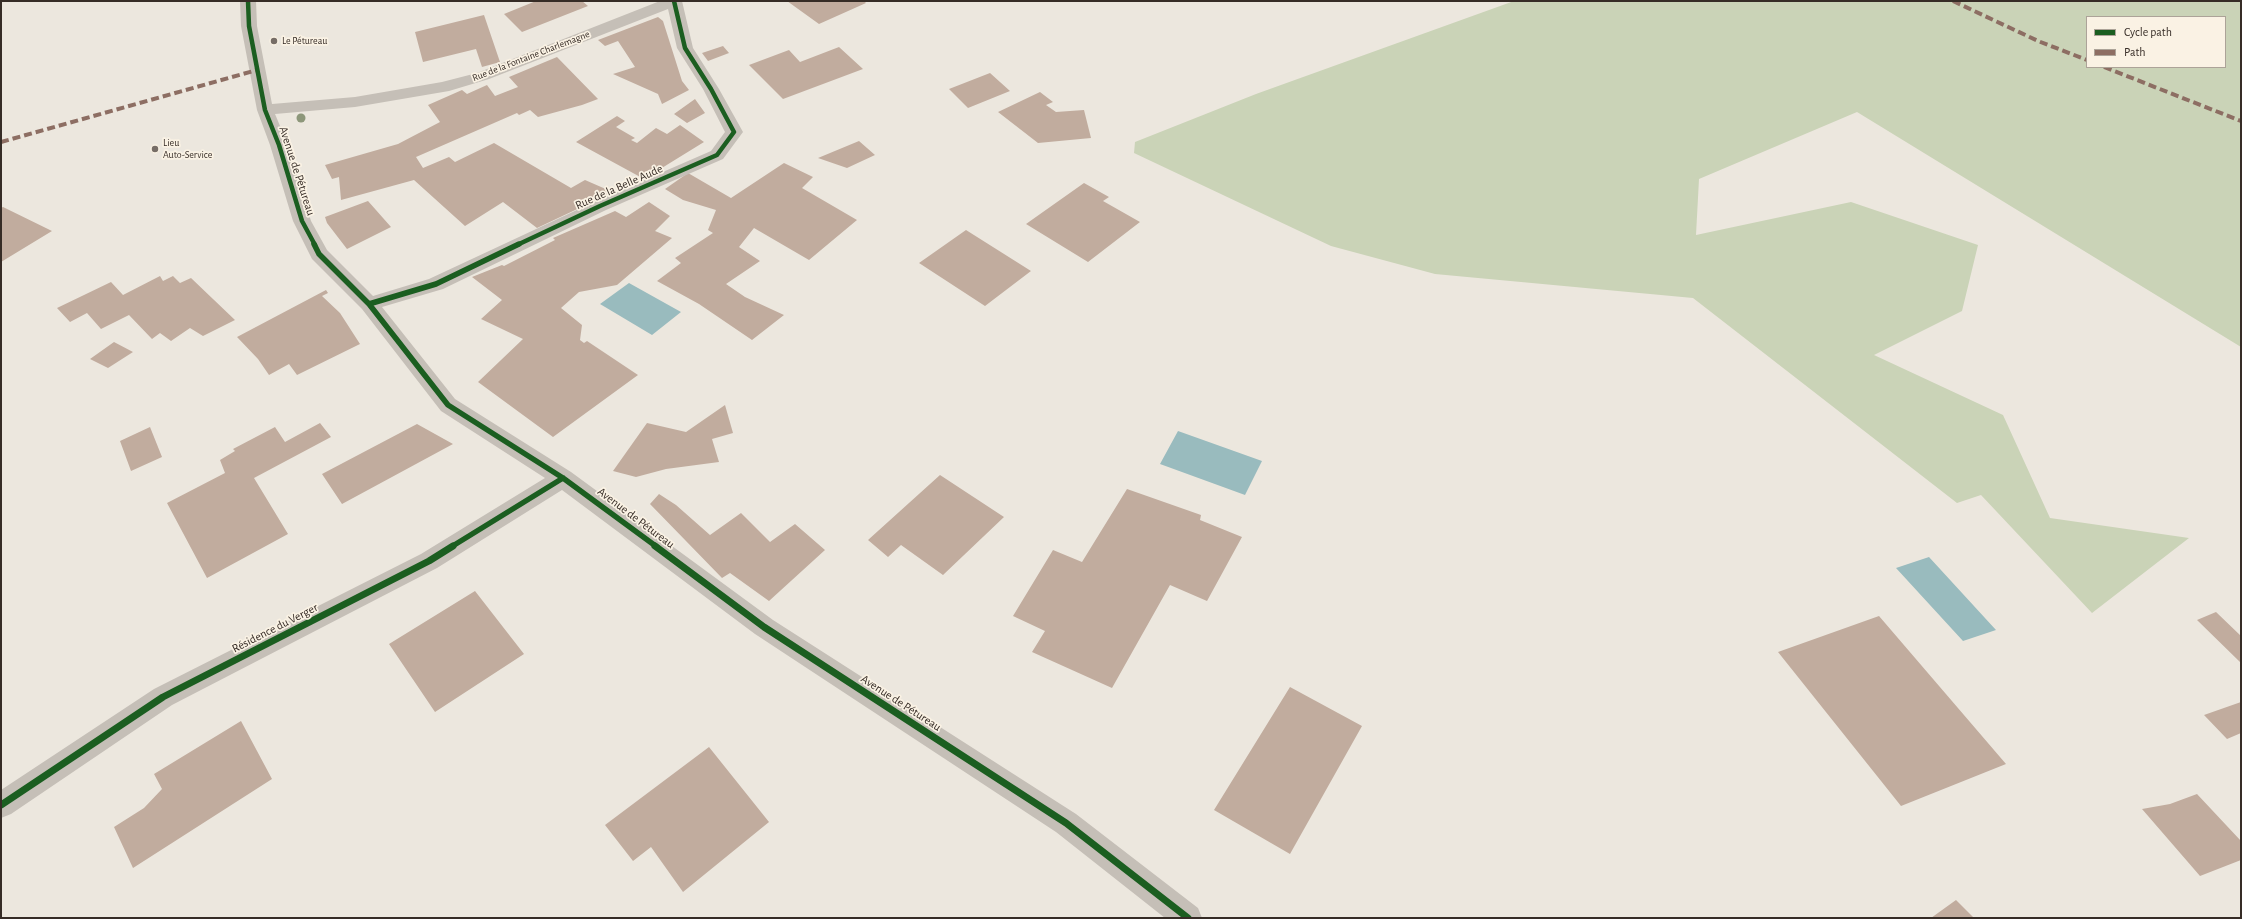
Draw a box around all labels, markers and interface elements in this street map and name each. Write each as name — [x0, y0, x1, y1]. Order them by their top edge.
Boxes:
legend — [2086, 16, 2226, 68]
text: Cycle path — [2124, 26, 2172, 38]
street label: Rue de la Fontaine Charlemagne — [471, 28, 591, 84]
place label: Le Pétureau — [282, 35, 327, 47]
marker: Le Pétureau — [269, 36, 279, 46]
text: Path — [2124, 46, 2146, 58]
street label: Avenue de Pétureau — [276, 125, 318, 217]
place label: Lieu Auto-Service — [163, 137, 212, 160]
marker: Lieu Auto-Service — [150, 144, 160, 154]
street label: Rue de la Belle Aude — [573, 161, 665, 213]
street label: Avenue de Pétureau — [595, 484, 677, 552]
street label: Résidence du Verger — [230, 600, 320, 656]
street label: Avenue de Pétureau — [858, 672, 944, 734]

